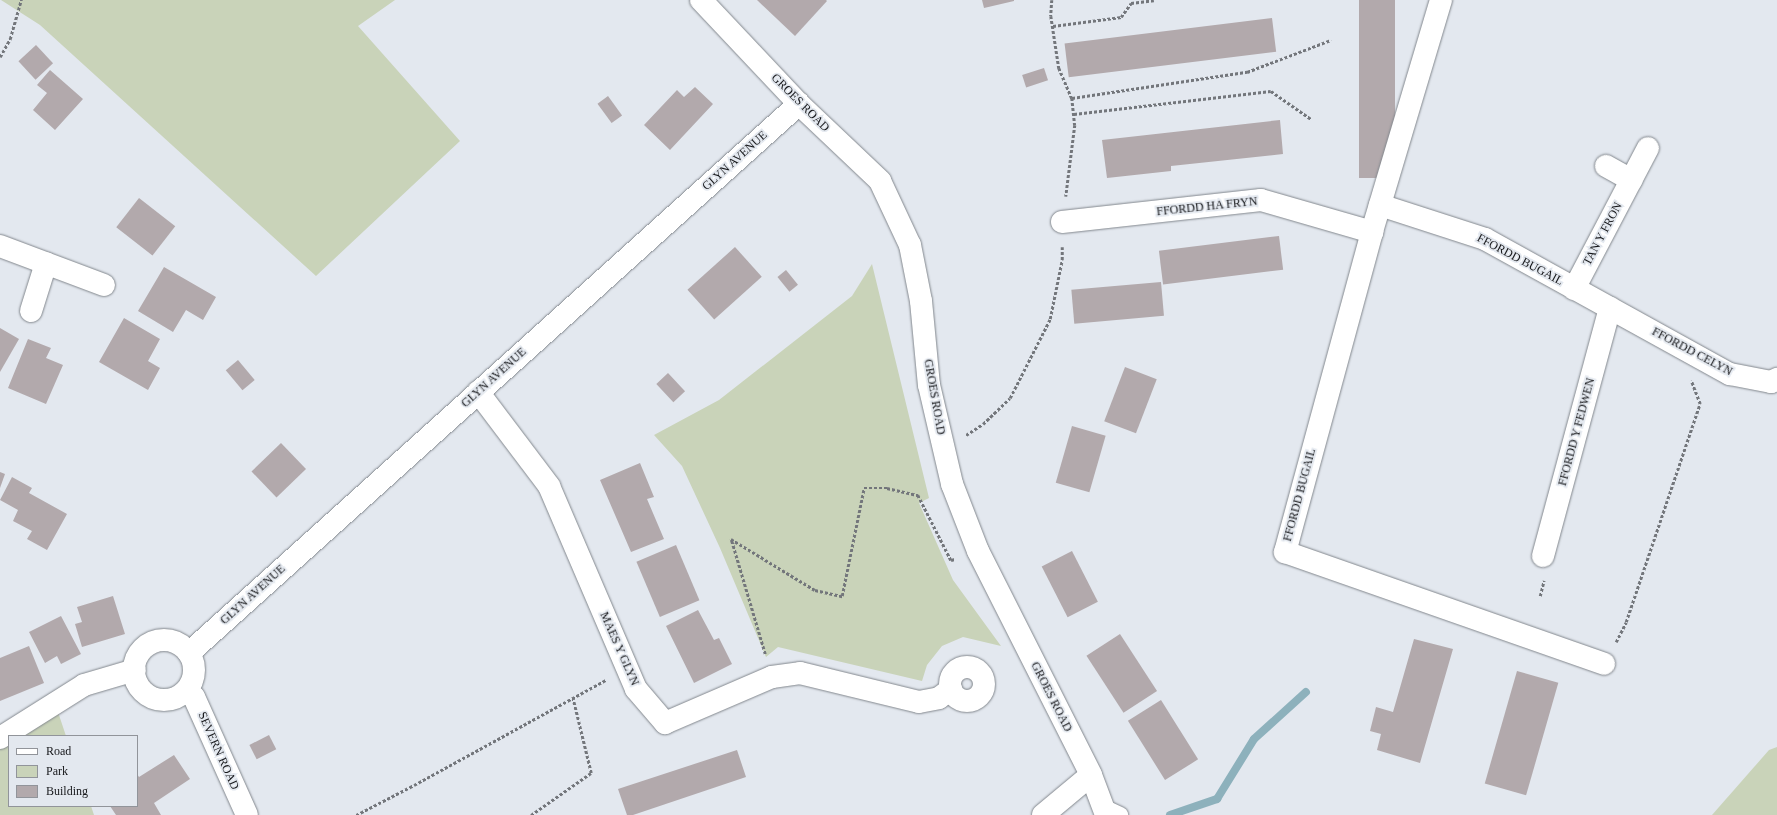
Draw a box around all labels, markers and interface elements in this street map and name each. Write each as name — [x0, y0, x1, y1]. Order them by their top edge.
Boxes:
street label: GROES ROAD — [768, 71, 832, 135]
street label: GLYN AVENUE — [699, 128, 771, 194]
street label: FFORDD HA FRYN — [1156, 195, 1258, 219]
street label: TAN Y FRON — [1580, 200, 1626, 268]
street label: FFORDD BUGAIL — [1474, 231, 1566, 289]
street label: FFORDD CELYN — [1649, 325, 1735, 379]
street label: GLYN AVENUE — [458, 345, 530, 411]
street label: GROES ROAD — [920, 358, 948, 436]
street label: FFORDD Y FEDWEN — [1556, 376, 1598, 488]
street label: FFORDD BUGAIL — [1281, 447, 1319, 543]
street label: GLYN AVENUE — [217, 562, 289, 628]
street label: MAES Y GLYN — [596, 609, 642, 689]
street label: GROES ROAD — [1027, 660, 1075, 734]
street label: SEVERN ROAD — [194, 710, 242, 792]
legend — [8, 735, 138, 807]
text: Road — [46, 744, 71, 758]
text: Park — [46, 764, 68, 778]
text: Building — [46, 784, 88, 798]

